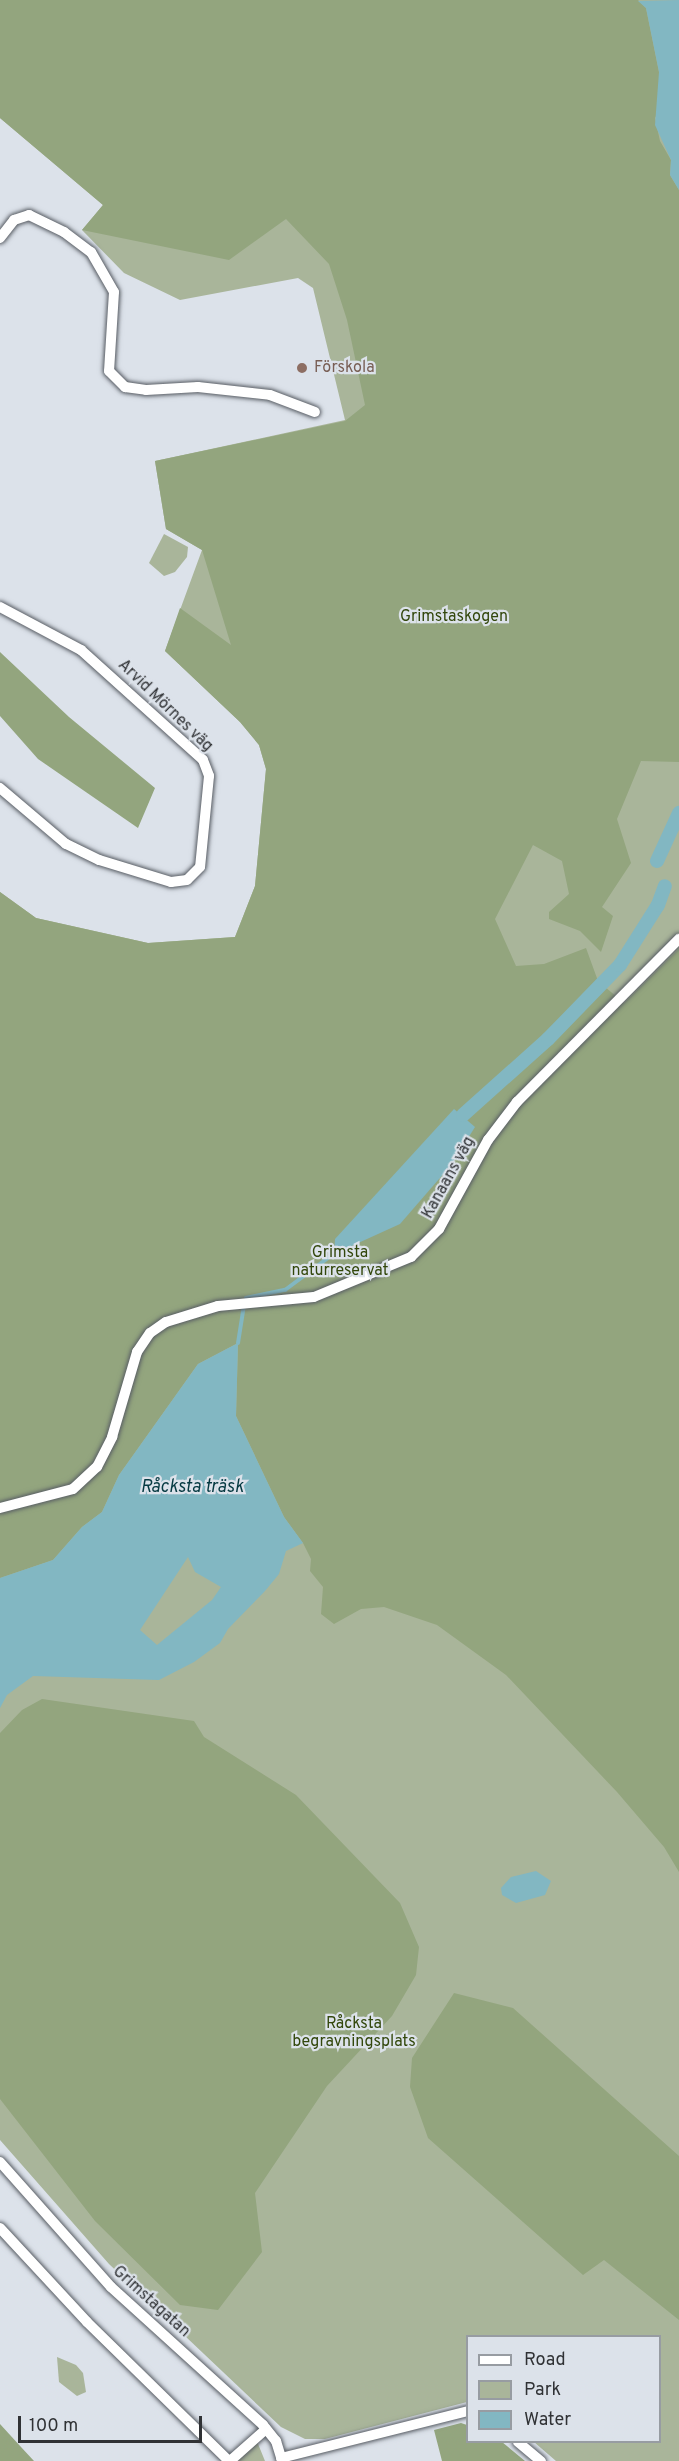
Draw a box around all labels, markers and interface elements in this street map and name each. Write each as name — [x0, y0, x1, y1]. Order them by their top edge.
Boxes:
place label: Förskola — [314, 358, 375, 378]
marker: Förskola — [295, 361, 309, 375]
park label: Grimstaskogen — [400, 607, 508, 627]
street label: Arvid Mörnes väg — [114, 656, 216, 756]
street label: Kanaans väg — [419, 1134, 479, 1222]
park label: Grimsta naturreservat — [291, 1243, 389, 1281]
water label: Råcksta träsk — [140, 1477, 244, 1499]
park label: Råcksta begravningsplats — [292, 2014, 416, 2052]
street label: Grimstagatan — [108, 2262, 194, 2342]
legend — [466, 2335, 661, 2443]
text: Road — [524, 2349, 566, 2372]
text: Park — [524, 2379, 561, 2402]
scale bar — [21, 2404, 206, 2442]
text: Water — [524, 2409, 571, 2432]
text: 100 m — [29, 2415, 78, 2438]

